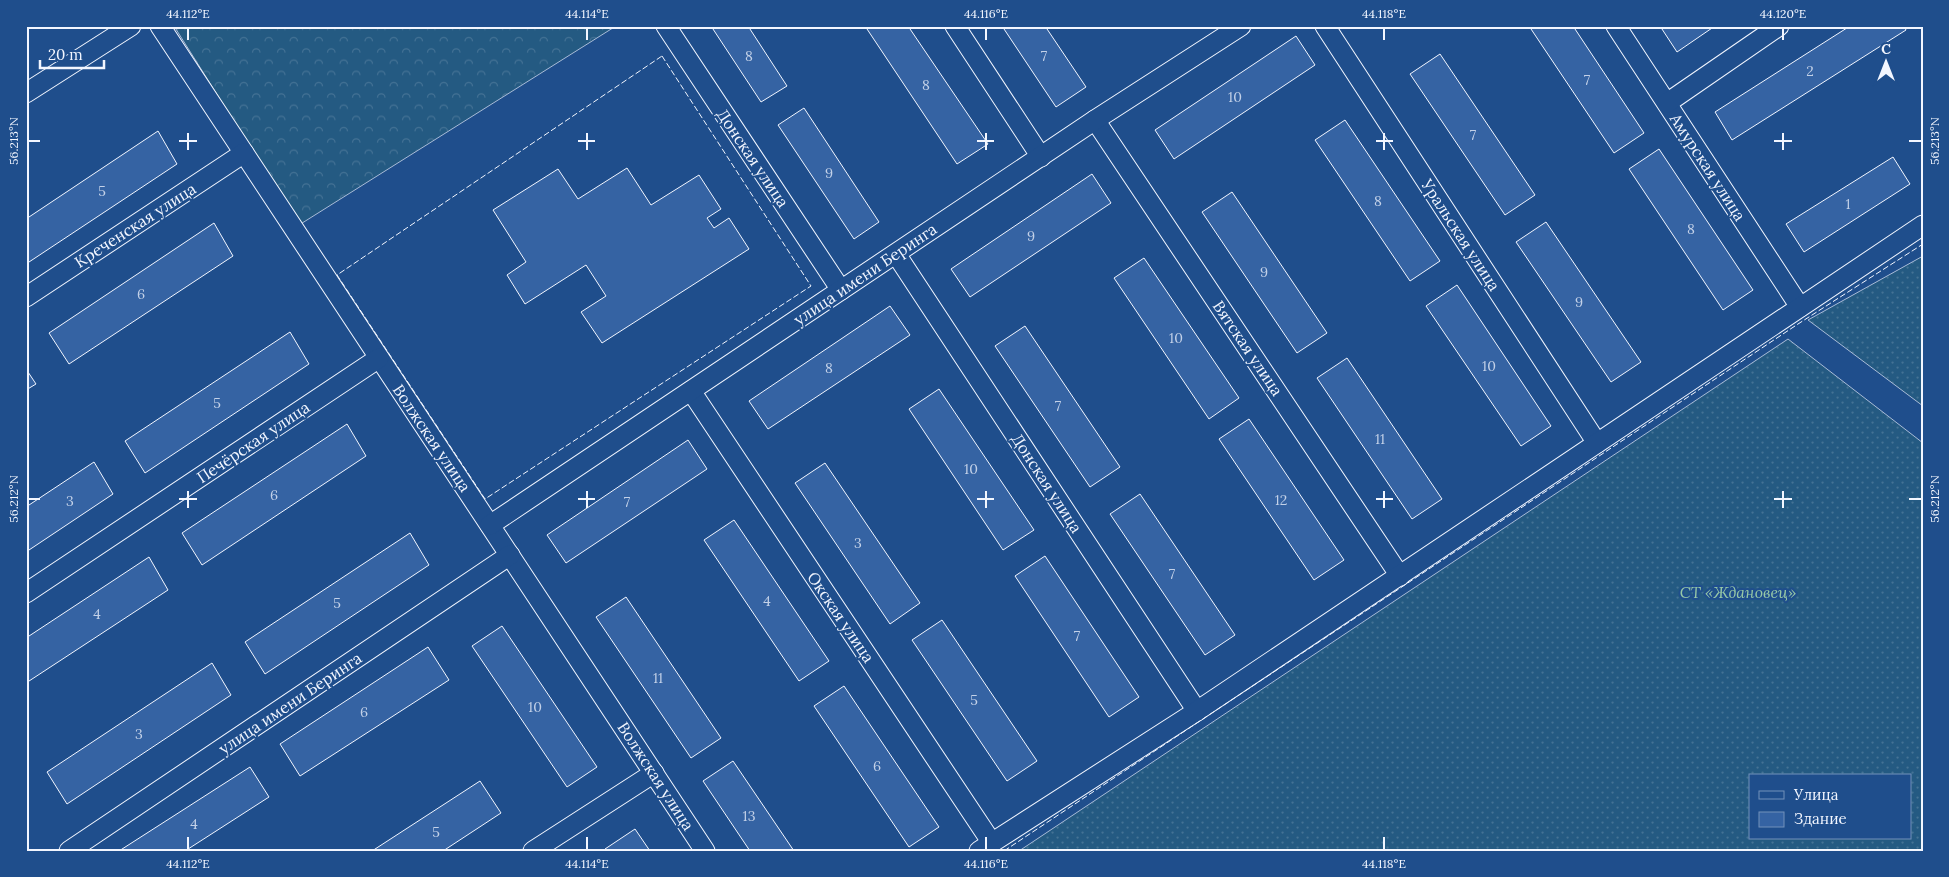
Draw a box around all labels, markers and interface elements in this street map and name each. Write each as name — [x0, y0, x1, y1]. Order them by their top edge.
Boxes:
text: 44.112°E — [166, 6, 210, 21]
text: 44.114°E — [565, 6, 609, 21]
text: 44.116°E — [964, 6, 1008, 21]
text: 44.118°E — [1362, 6, 1406, 21]
text: 44.120°E — [1760, 6, 1806, 21]
scale bar — [40, 38, 104, 70]
north arrow — [1862, 38, 1912, 88]
text: С — [1881, 40, 1891, 58]
text: 20 m — [48, 45, 83, 64]
house number: 8 — [745, 47, 753, 65]
house number: 7 — [1041, 47, 1048, 65]
house number: 2 — [1806, 62, 1814, 80]
house number: 7 — [1584, 71, 1591, 89]
house number: 8 — [922, 76, 930, 94]
house number: 10 — [1228, 88, 1242, 106]
street label: Донская улица — [713, 105, 793, 211]
street label: Амурская улица — [1665, 109, 1750, 224]
text: 56.213°N — [6, 117, 21, 165]
text: 56.213°N — [1927, 117, 1942, 165]
house number: 7 — [1470, 126, 1477, 144]
house number: 9 — [825, 164, 833, 182]
street label: Уральская улица — [1417, 174, 1505, 295]
street label: Креченская улица — [70, 178, 200, 272]
house number: 5 — [98, 182, 106, 200]
house number: 8 — [1374, 192, 1382, 210]
house number: 1 — [1845, 195, 1851, 213]
street label: улица имени Беринга — [790, 219, 940, 329]
house number: 8 — [1687, 220, 1695, 238]
house number: 9 — [1027, 227, 1035, 245]
house number: 9 — [1260, 263, 1268, 281]
house number: 6 — [137, 285, 145, 303]
house number: 9 — [1575, 293, 1583, 311]
street label: Вятская улица — [1209, 296, 1287, 400]
house number: 10 — [1169, 329, 1183, 347]
house number: 10 — [1482, 357, 1496, 375]
house number: 8 — [825, 359, 833, 377]
street label: Волжская улица — [389, 380, 475, 496]
house number: 5 — [213, 394, 221, 412]
street label: Печёрская улица — [193, 397, 313, 487]
house number: 7 — [1055, 397, 1062, 415]
street label: Донская улица — [1007, 429, 1087, 537]
house number: 11 — [1375, 430, 1385, 448]
house number: 10 — [964, 460, 978, 478]
text: 56.212°N — [6, 475, 21, 523]
text: 56.212°N — [1927, 475, 1942, 523]
house number: 6 — [270, 486, 278, 504]
house number: 12 — [1275, 491, 1287, 509]
house number: 3 — [66, 492, 74, 510]
house number: 7 — [624, 493, 631, 511]
house number: 3 — [854, 534, 862, 552]
house number: 7 — [1169, 565, 1176, 583]
street label: Окская улица — [803, 568, 879, 666]
park label: СТ «Ждановец» — [1680, 582, 1796, 602]
house number: 4 — [763, 592, 771, 610]
house number: 5 — [333, 594, 341, 612]
house number: 4 — [93, 605, 101, 623]
house number: 7 — [1074, 627, 1081, 645]
street label: улица имени Беринга — [215, 648, 365, 758]
house number: 11 — [653, 669, 663, 687]
house number: 5 — [970, 691, 978, 709]
house number: 10 — [528, 698, 542, 716]
house number: 6 — [360, 703, 368, 721]
street label: Волжская улица — [613, 718, 699, 834]
house number: 3 — [135, 725, 143, 743]
house number: 6 — [873, 757, 881, 775]
legend — [1749, 774, 1912, 840]
text: Улица — [1793, 785, 1839, 804]
house number: 13 — [743, 807, 756, 825]
text: Здание — [1794, 809, 1847, 828]
house number: 4 — [190, 815, 198, 833]
house number: 5 — [432, 823, 440, 841]
text: 44.112°E — [166, 856, 210, 871]
text: 44.114°E — [565, 856, 609, 871]
text: 44.116°E — [964, 856, 1008, 871]
text: 44.118°E — [1362, 856, 1406, 871]

